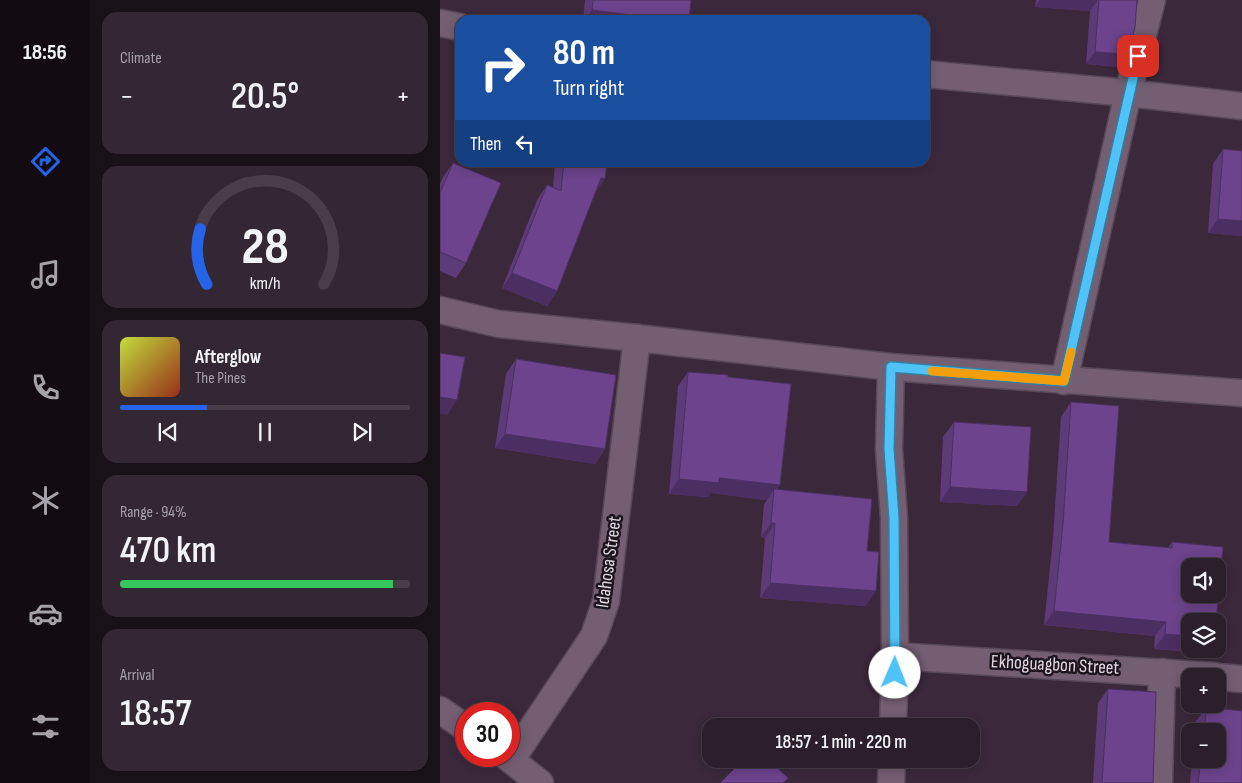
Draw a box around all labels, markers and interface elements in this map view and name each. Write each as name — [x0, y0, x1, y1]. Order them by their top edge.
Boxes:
text: 80 m — [553, 32, 615, 75]
icon: right — [470, 35, 535, 100]
pin — [1117, 35, 1159, 77]
text: 18:56 — [23, 39, 67, 66]
icon: arrive — [1124, 42, 1152, 70]
text: Climate — [120, 49, 162, 68]
text: 20.5° — [231, 74, 299, 119]
text: Turn right — [553, 75, 624, 102]
text: − — [120, 80, 134, 113]
text: + — [396, 80, 410, 113]
icon: left — [511, 130, 539, 158]
text: Then — [470, 133, 501, 156]
icon: directions — [28, 144, 63, 179]
text: 28 — [241, 216, 289, 279]
icon: music — [28, 257, 63, 292]
text: km/h — [250, 273, 280, 294]
text: Afterglow — [195, 346, 261, 369]
text: The Pines — [195, 369, 246, 388]
icon: phone — [28, 370, 63, 405]
icon: previous — [154, 418, 182, 446]
icon: pause — [251, 418, 279, 446]
icon: next — [348, 418, 376, 446]
icon: climate — [28, 483, 63, 518]
text: Range · 94% — [120, 503, 187, 522]
street label: Idahosa Street — [591, 515, 627, 609]
text: 470 km — [120, 528, 216, 573]
map controls — [1181, 558, 1226, 768]
button: sound — [1181, 558, 1226, 603]
icon: car — [28, 596, 63, 631]
button: layers — [1181, 613, 1226, 658]
position arrow — [868, 646, 920, 698]
street label: Ekhoguagbon Street — [990, 650, 1120, 680]
text: Arrival — [120, 666, 154, 685]
button: + — [1181, 668, 1226, 713]
text: 18:57 — [120, 691, 192, 736]
speed limit sign: 30 — [455, 702, 520, 767]
icon: filters — [28, 709, 63, 744]
button: − — [1181, 723, 1226, 768]
text: 18:57 · 1 min · 220 m — [775, 731, 907, 754]

